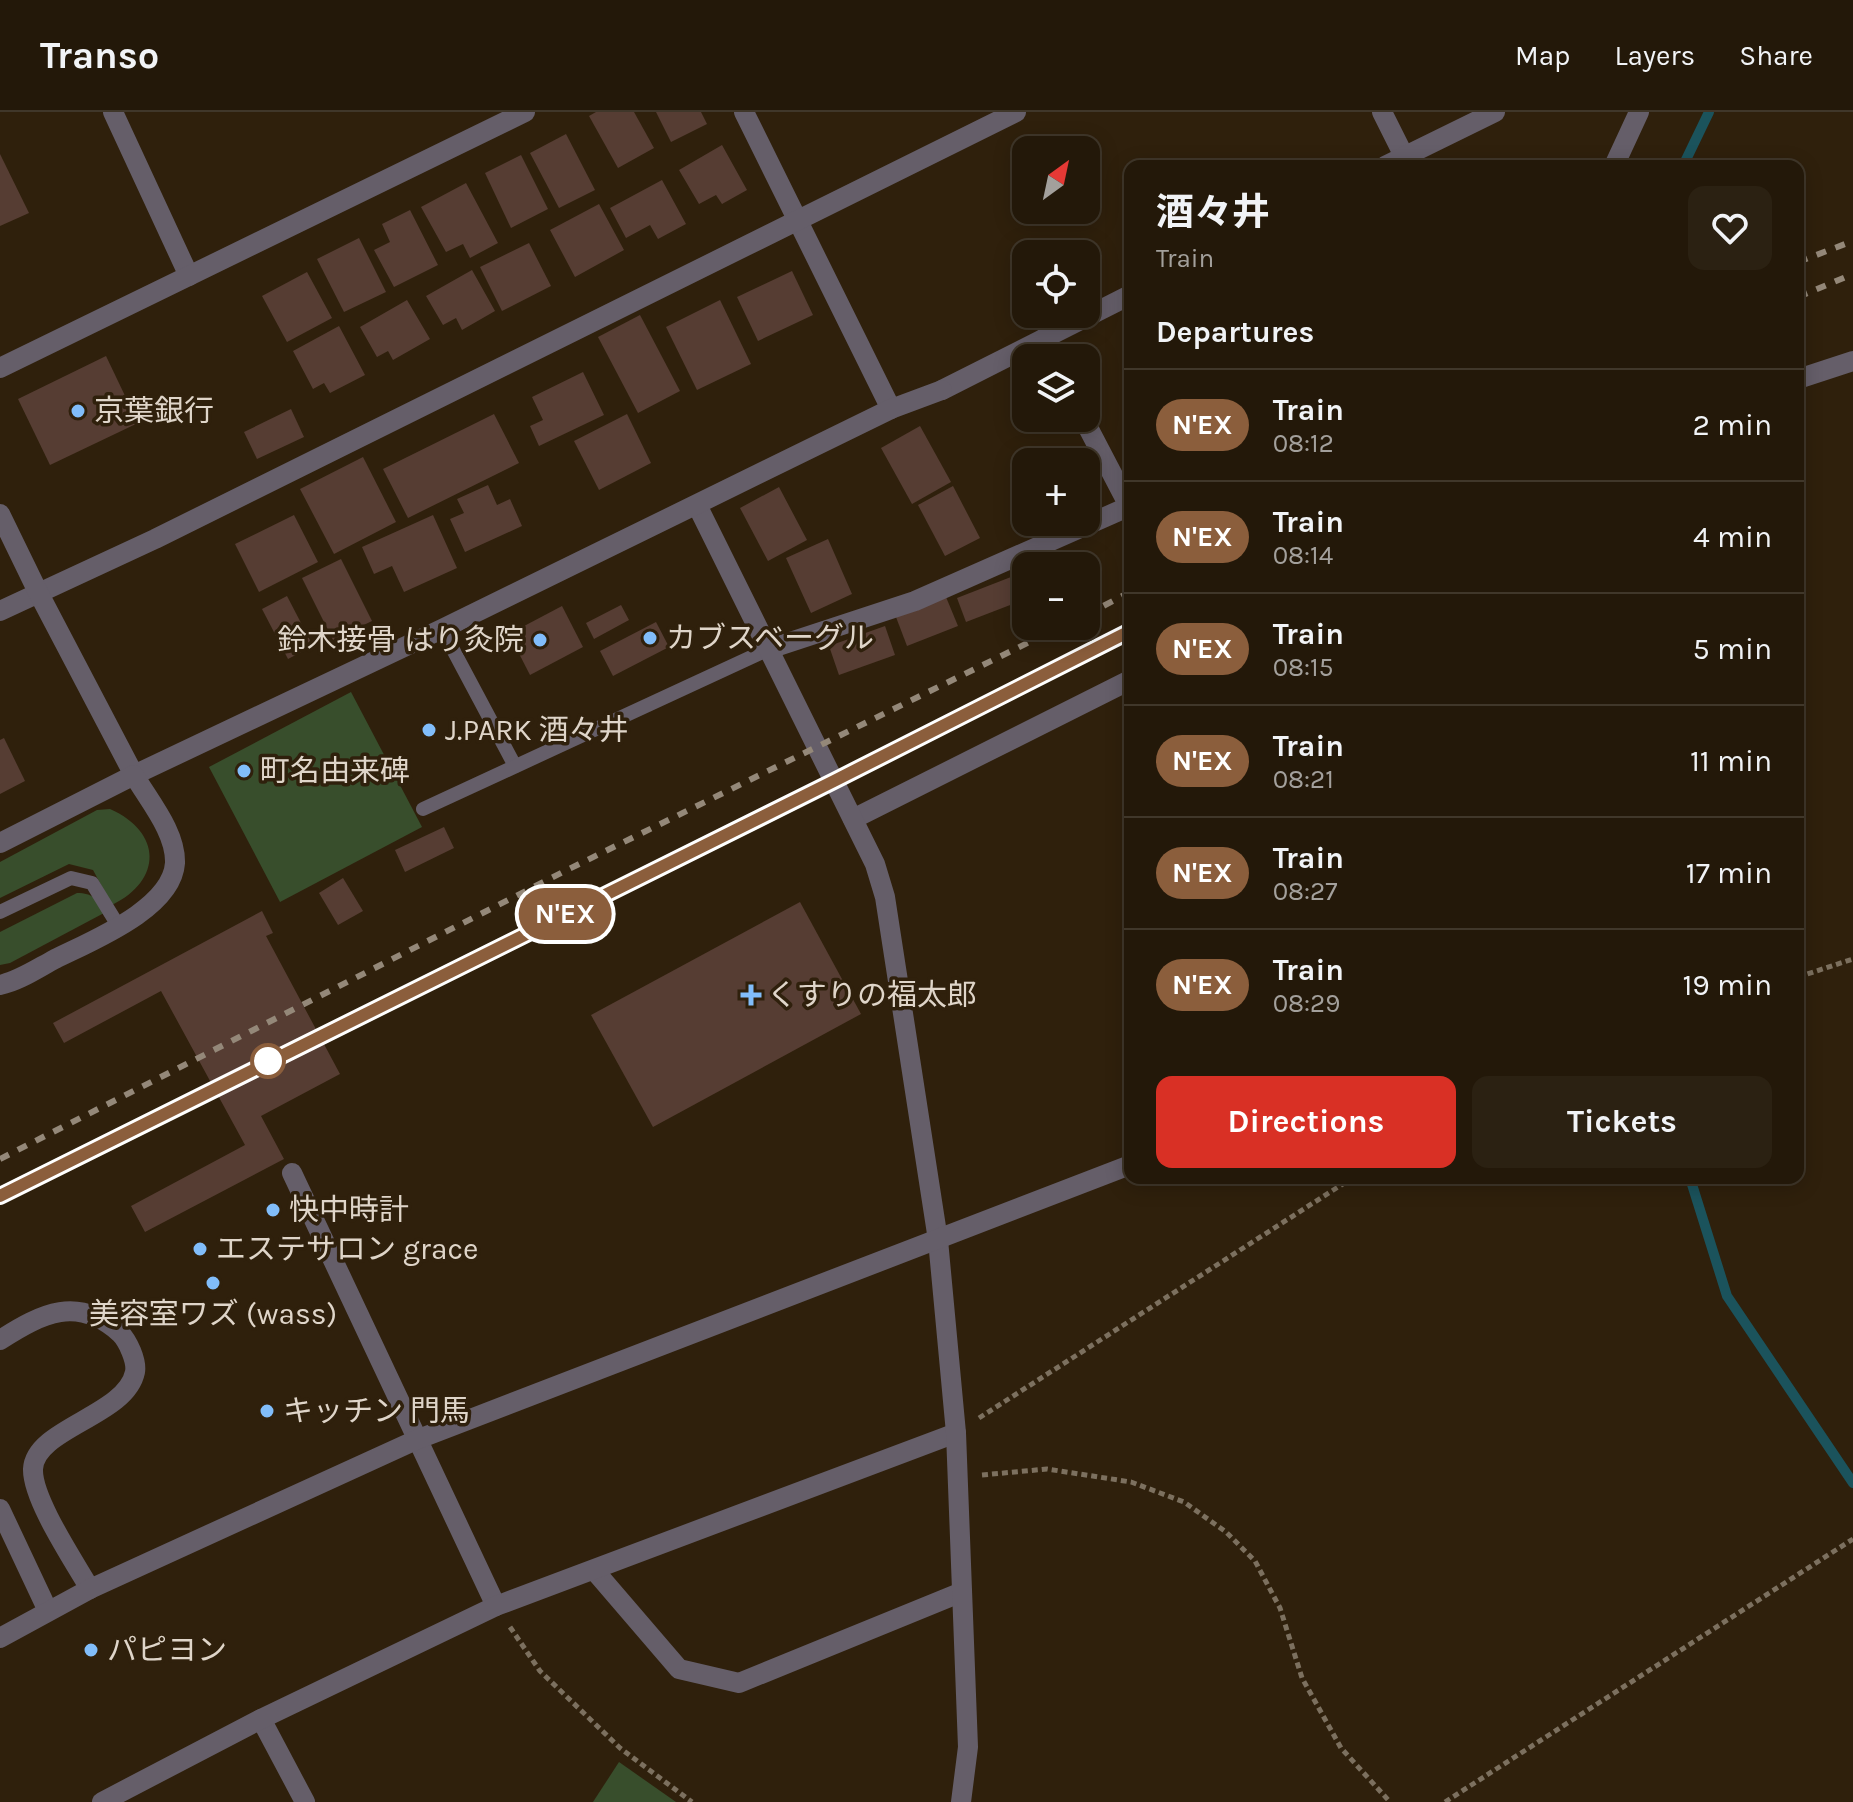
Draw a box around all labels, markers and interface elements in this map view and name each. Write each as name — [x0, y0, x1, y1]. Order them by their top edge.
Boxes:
text: Transo — [40, 33, 159, 78]
text: Map — [1515, 39, 1570, 72]
text: Layers — [1614, 39, 1695, 72]
text: Share — [1739, 39, 1813, 72]
north arrow — [1012, 136, 1100, 224]
map controls — [1012, 136, 1100, 640]
button: heart — [1688, 186, 1772, 270]
text: 酒々井 — [1156, 190, 1270, 235]
button: locate — [1012, 240, 1100, 328]
text: Train — [1156, 243, 1214, 274]
text: Departures — [1156, 314, 1314, 350]
button: layers — [1012, 344, 1100, 432]
text: Train — [1273, 392, 1344, 428]
place label: 京葉銀行 — [94, 393, 214, 429]
marker: 京葉銀行 — [69, 402, 87, 420]
text: 2 min — [1692, 407, 1772, 443]
text: N'EX — [1172, 408, 1233, 441]
text: 08:12 — [1273, 428, 1334, 459]
button: + — [1012, 448, 1100, 536]
text: Train — [1273, 504, 1344, 540]
text: 4 min — [1693, 519, 1772, 555]
text: N'EX — [1172, 520, 1233, 553]
text: 08:14 — [1273, 540, 1333, 571]
button: − — [1012, 552, 1100, 640]
text: Train — [1273, 616, 1344, 652]
place label: カブスベーグル — [666, 620, 874, 656]
place label: 鈴木接骨 はり灸院 — [277, 622, 524, 658]
marker: カブスベーグル — [641, 629, 659, 647]
marker: 鈴木接骨 はり灸院 — [531, 631, 549, 649]
text: 5 min — [1693, 631, 1772, 667]
text: N'EX — [1172, 632, 1233, 665]
text: 08:15 — [1273, 652, 1333, 683]
place label: J.PARK 酒々井 — [445, 712, 629, 748]
marker: J.PARK 酒々井 — [420, 721, 438, 739]
text: Train — [1273, 728, 1344, 764]
text: 11 min — [1690, 743, 1772, 779]
text: N'EX — [1172, 744, 1233, 777]
place label: 町名由来碑 — [260, 753, 410, 789]
marker: 町名由来碑 — [235, 762, 253, 780]
text: 08:21 — [1273, 764, 1334, 795]
text: Train — [1273, 840, 1344, 876]
text: 17 min — [1686, 855, 1772, 891]
text: N'EX — [1172, 856, 1233, 889]
text: 08:27 — [1273, 876, 1337, 907]
line badge: N'EX — [509, 888, 621, 940]
text: N'EX — [535, 897, 595, 930]
text: Train — [1273, 952, 1344, 988]
text: 19 min — [1682, 967, 1772, 1003]
text: N'EX — [1172, 968, 1233, 1001]
place label: くすりの福太郎 — [767, 977, 977, 1013]
marker: くすりの福太郎 — [742, 986, 760, 1004]
text: 08:29 — [1273, 988, 1340, 1019]
unlabelled marker — [251, 1044, 285, 1078]
button: Directions — [1156, 1076, 1456, 1168]
button: Tickets — [1472, 1076, 1772, 1168]
place label: 快中時計 — [289, 1192, 409, 1228]
marker: 快中時計 — [264, 1201, 282, 1219]
place label: エステサロン grace — [216, 1231, 478, 1267]
marker: エステサロン grace — [191, 1240, 209, 1258]
marker: 美容室ワズ (wass) — [204, 1274, 222, 1292]
place label: 美容室ワズ (wass) — [89, 1296, 337, 1332]
place label: キッチン 門馬 — [283, 1393, 470, 1429]
marker: キッチン 門馬 — [258, 1402, 276, 1420]
place label: パピヨン — [107, 1632, 227, 1668]
marker: パピヨン — [82, 1641, 100, 1659]

